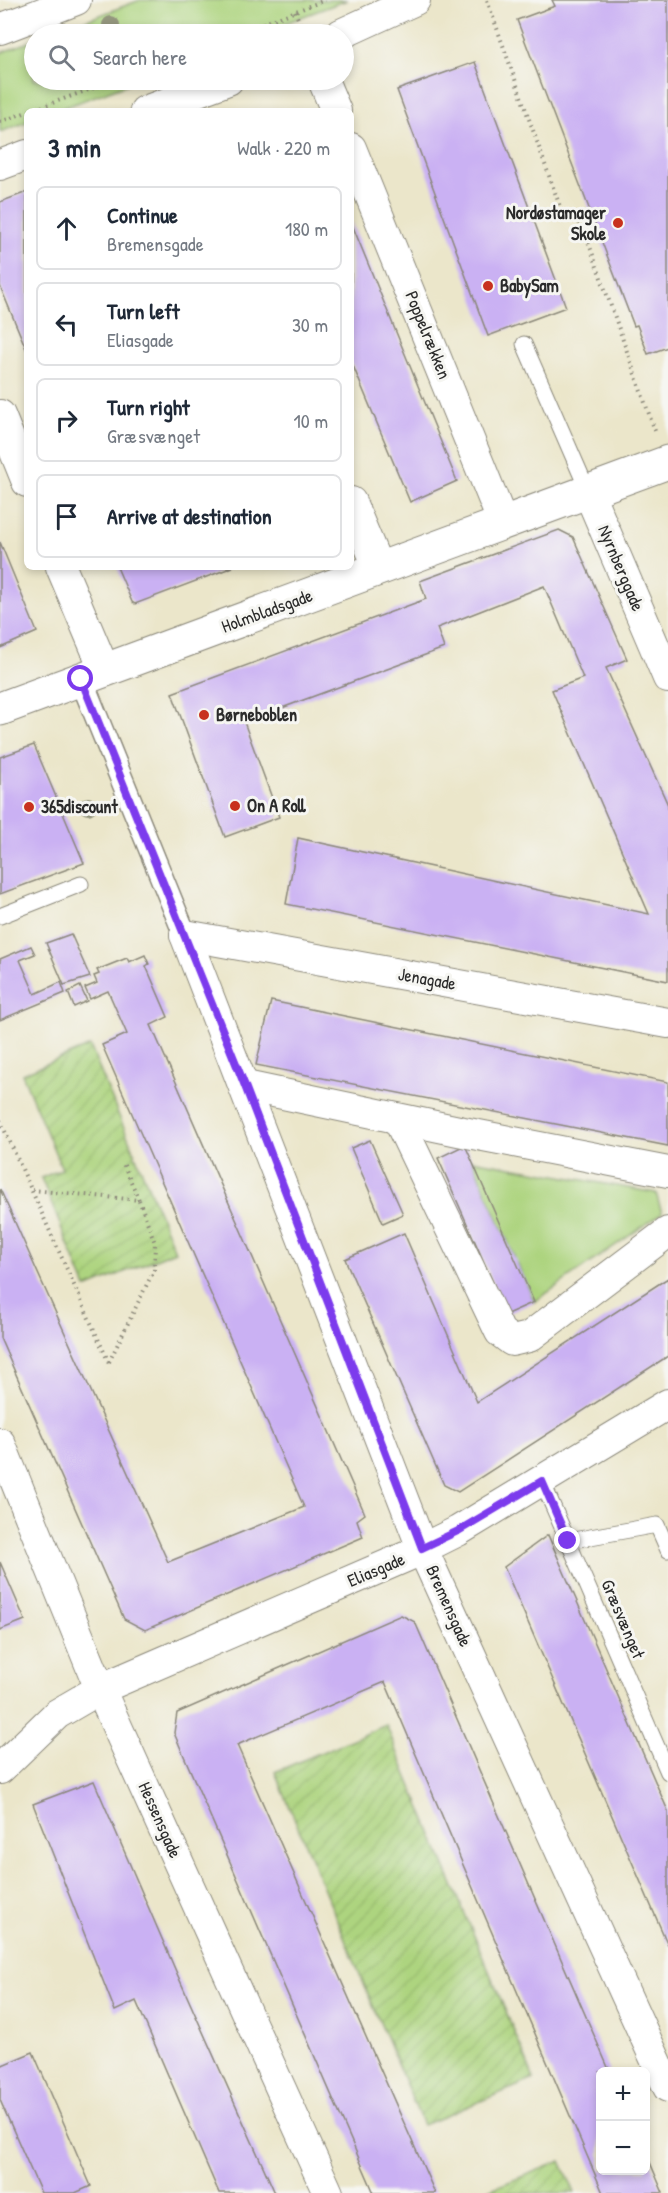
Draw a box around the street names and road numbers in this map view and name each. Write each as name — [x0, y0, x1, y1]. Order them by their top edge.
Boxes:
street label: Poppelrækken — [400, 287, 457, 382]
street label: Nyrnberggade — [592, 521, 651, 615]
street label: Holmbladsgade — [218, 583, 316, 639]
street label: Jenagade — [396, 961, 458, 996]
street label: Eliasgade — [343, 1546, 408, 1593]
street label: Bremensgade — [420, 1561, 479, 1651]
street label: Græsvænget — [596, 1575, 652, 1663]
street label: Hessensgade — [133, 1778, 188, 1862]

